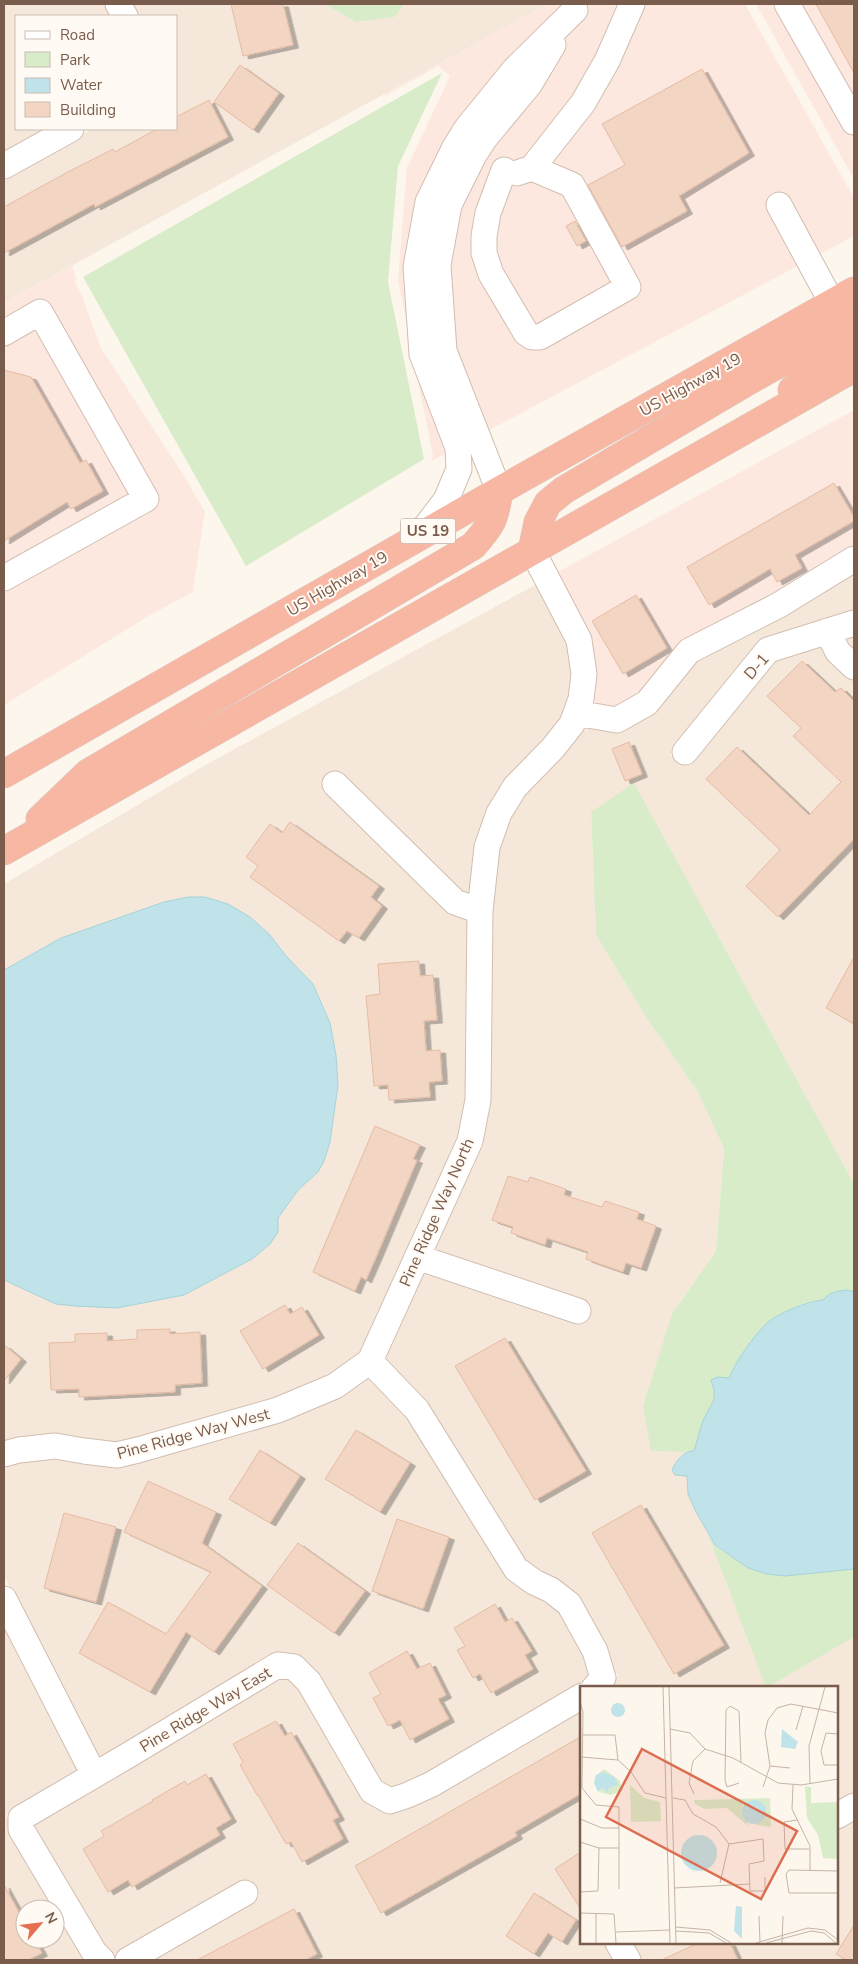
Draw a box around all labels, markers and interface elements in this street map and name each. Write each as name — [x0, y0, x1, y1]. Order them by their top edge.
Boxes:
legend — [15, 15, 178, 130]
text: Road — [60, 25, 95, 45]
text: Park — [60, 50, 90, 70]
text: Water — [60, 75, 103, 95]
text: Building — [60, 100, 116, 120]
street label: US Highway 19 — [636, 348, 745, 422]
road number: US 19 — [400, 518, 456, 544]
street label: US Highway 19 — [283, 546, 392, 622]
street label: D-1 — [739, 649, 774, 685]
street label: Pine Ridge Way North — [394, 1135, 480, 1290]
street label: Pine Ridge Way West — [115, 1403, 272, 1465]
street label: Pine Ridge Way East — [136, 1662, 276, 1758]
inset map — [580, 1686, 838, 1944]
north arrow — [15, 1899, 65, 1949]
text: N — [40, 1909, 62, 1927]

